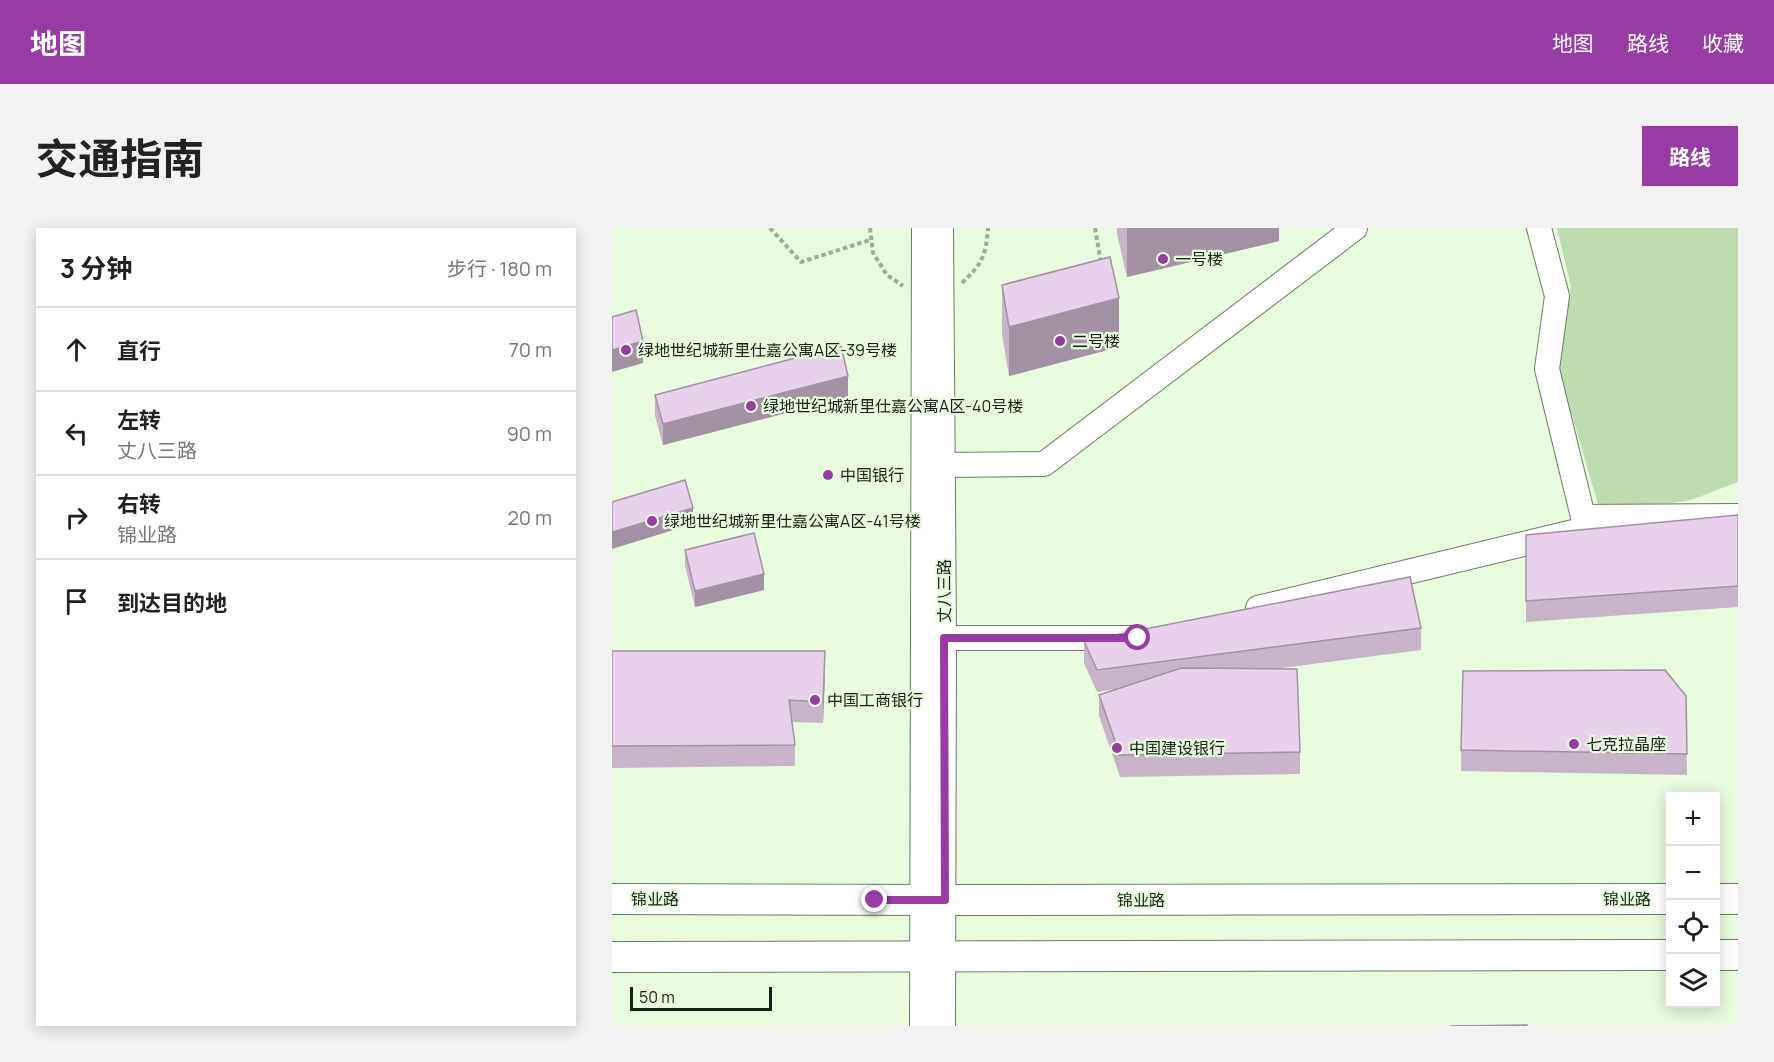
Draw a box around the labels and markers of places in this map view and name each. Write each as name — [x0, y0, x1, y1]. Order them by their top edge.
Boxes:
place label: 一号楼 — [1175, 248, 1223, 270]
marker: 一号楼 — [1156, 252, 1170, 266]
place label: 二号楼 — [1072, 330, 1120, 352]
marker: 二号楼 — [1053, 334, 1067, 348]
place label: 绿地世纪城新里仕嘉公寓A区-39号楼 — [638, 339, 897, 361]
marker: 绿地世纪城新里仕嘉公寓A区-39号楼 — [619, 343, 633, 357]
place label: 绿地世纪城新里仕嘉公寓A区-40号楼 — [763, 395, 1023, 417]
marker: 绿地世纪城新里仕嘉公寓A区-40号楼 — [744, 399, 758, 413]
place label: 中国银行 — [840, 464, 904, 486]
marker: 中国银行 — [821, 468, 835, 482]
place label: 绿地世纪城新里仕嘉公寓A区-41号楼 — [664, 510, 921, 532]
marker: 绿地世纪城新里仕嘉公寓A区-41号楼 — [645, 514, 659, 528]
place label: 中国工商银行 — [827, 689, 923, 711]
marker: 中国工商银行 — [808, 693, 822, 707]
place label: 七克拉晶座 — [1586, 733, 1666, 755]
place label: 中国建设银行 — [1129, 737, 1225, 759]
marker: 七克拉晶座 — [1567, 737, 1581, 751]
marker: 中国建设银行 — [1110, 741, 1124, 755]

